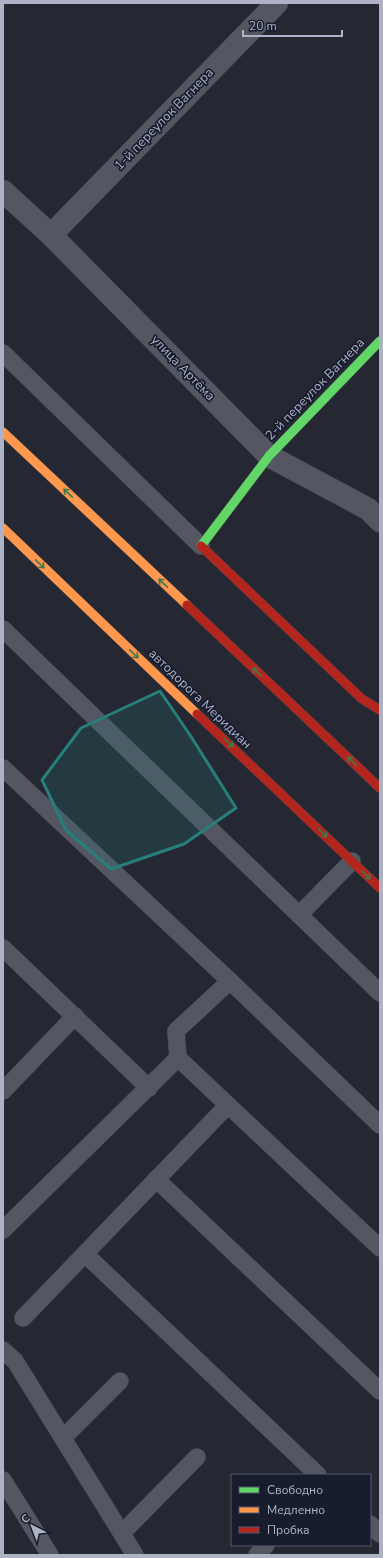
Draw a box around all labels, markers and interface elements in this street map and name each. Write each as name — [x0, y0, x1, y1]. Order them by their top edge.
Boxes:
scale bar — [243, 12, 342, 38]
text: 20 m — [249, 18, 277, 34]
street label: 1-й переулок Вагнера — [110, 64, 218, 174]
street label: улица Артёма — [147, 331, 219, 405]
street label: 2-й переулок Вагнера — [261, 334, 369, 444]
one-way arrow — [63, 489, 73, 498]
one-way arrow — [35, 559, 45, 569]
one-way arrow — [158, 578, 168, 587]
street label: автодорога Меридиан — [145, 645, 255, 753]
one-way arrow — [129, 649, 140, 658]
one-way arrow — [252, 667, 262, 677]
one-way arrow — [223, 738, 233, 747]
one-way arrow — [347, 756, 357, 766]
one-way arrow — [318, 828, 328, 838]
one-way arrow — [361, 870, 371, 879]
legend — [231, 1474, 371, 1546]
text: Свободно — [267, 1482, 323, 1498]
text: Медленно — [267, 1502, 325, 1518]
north arrow — [12, 1506, 52, 1546]
text: С — [18, 1511, 34, 1527]
text: Пробка — [267, 1522, 310, 1538]

